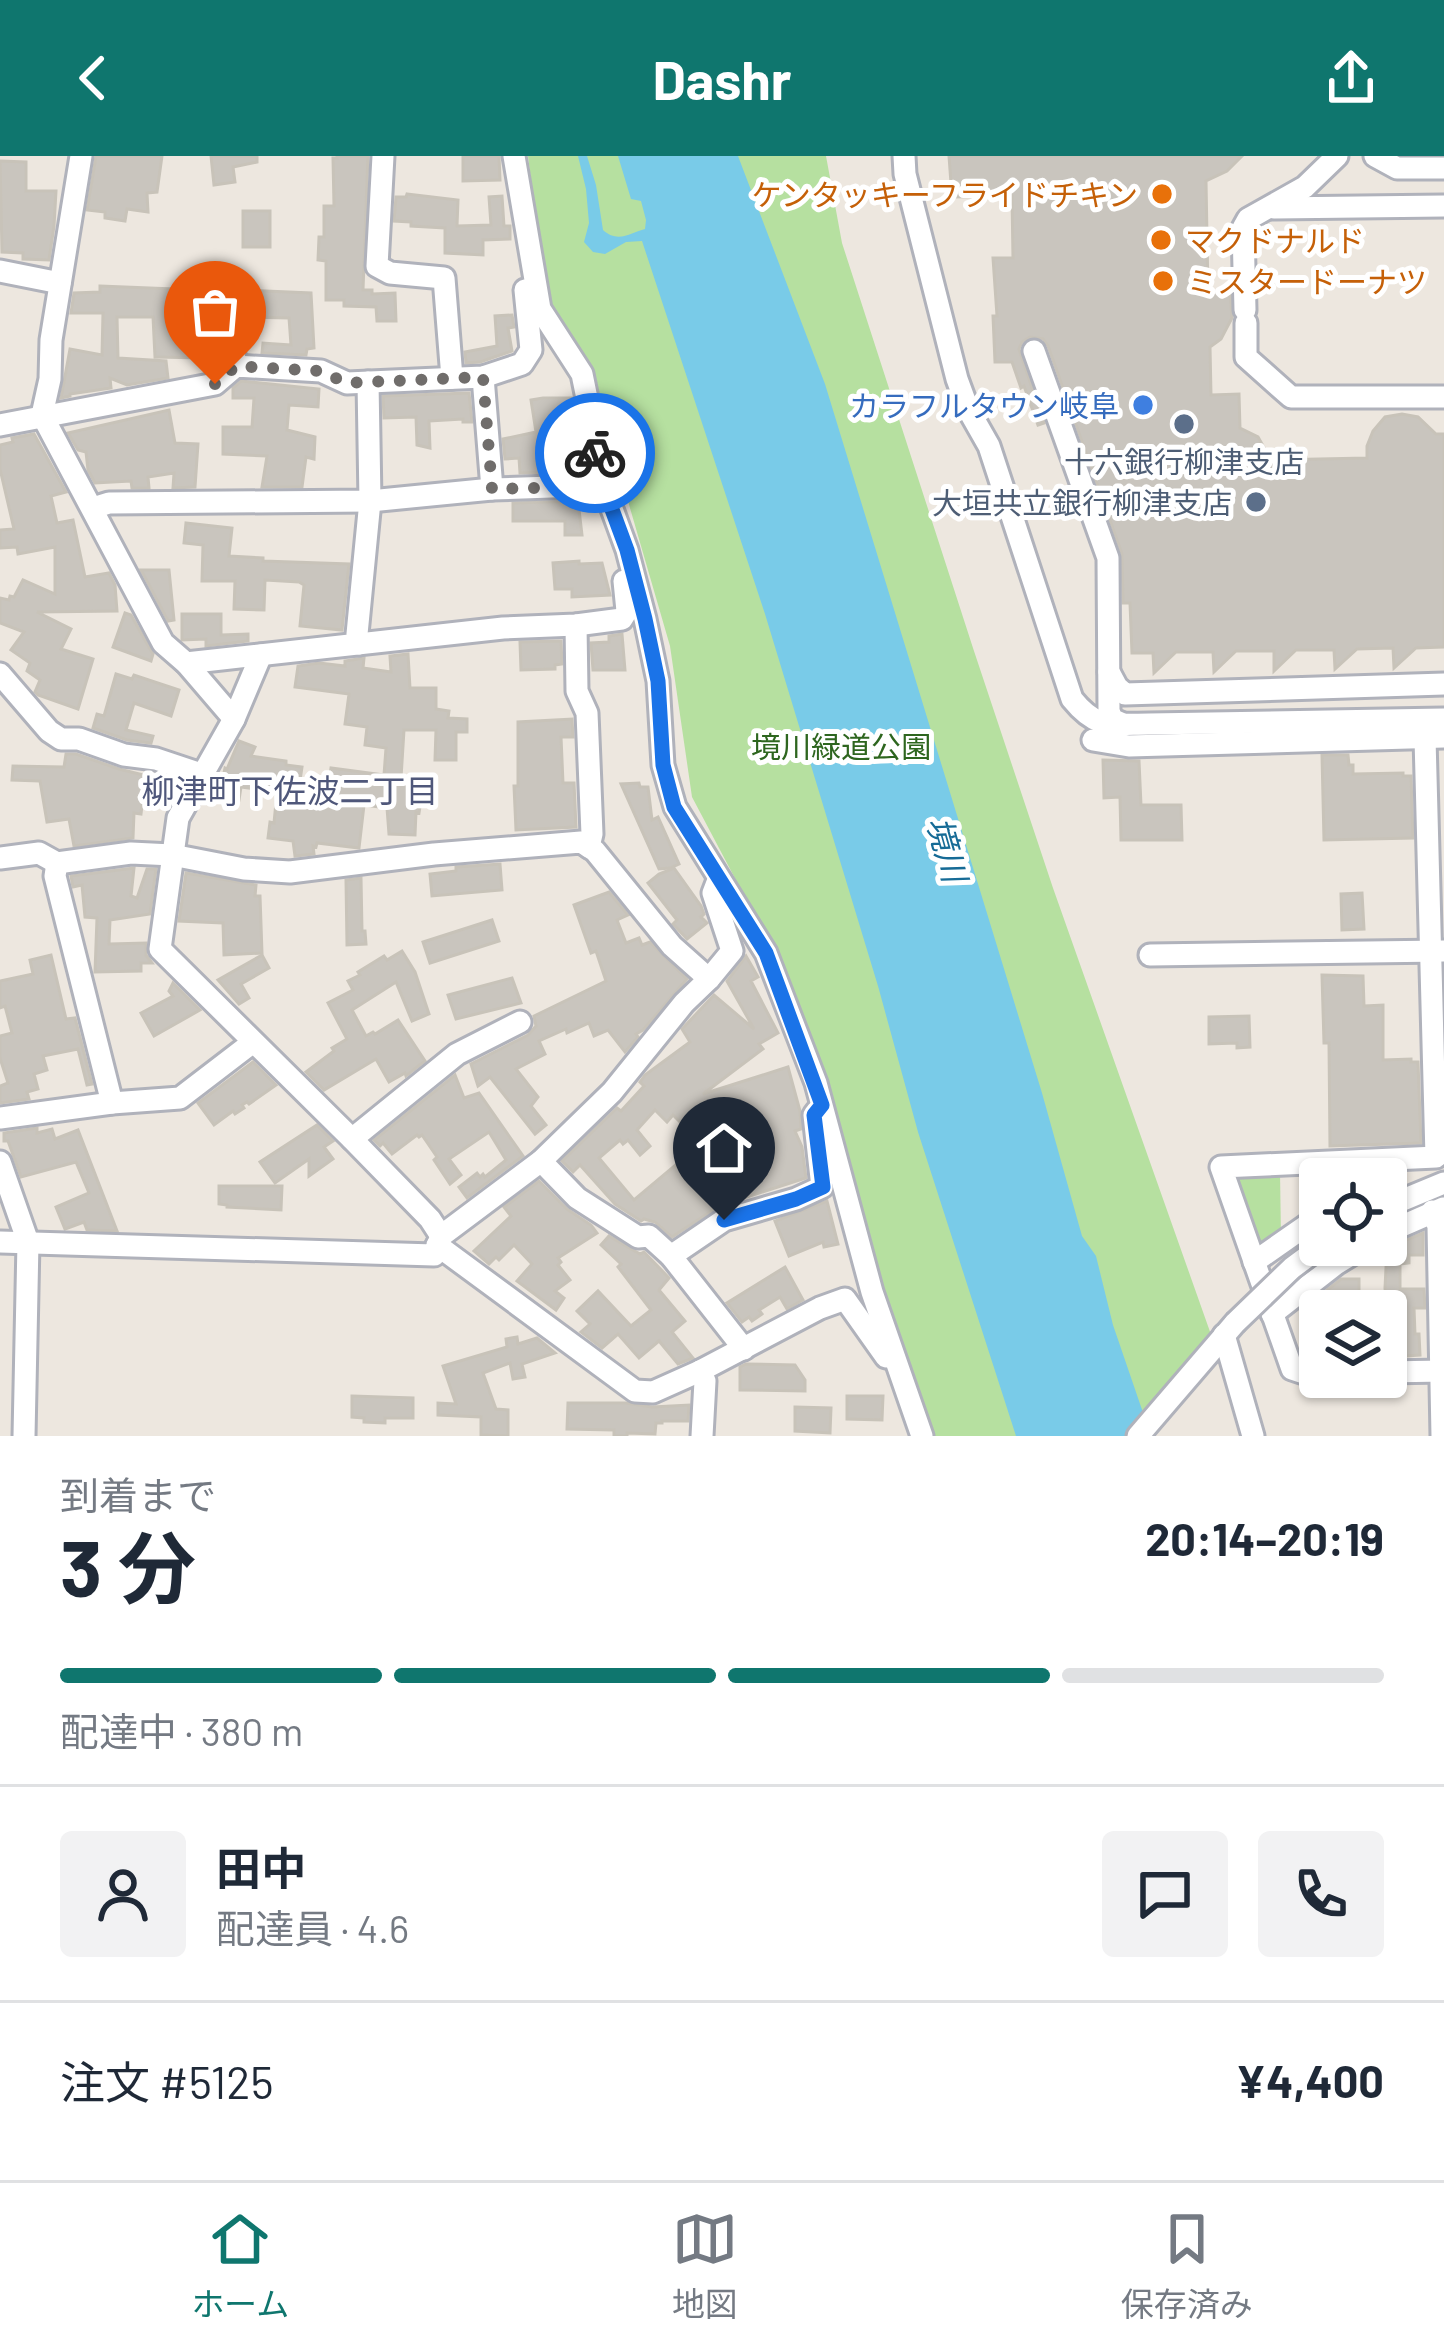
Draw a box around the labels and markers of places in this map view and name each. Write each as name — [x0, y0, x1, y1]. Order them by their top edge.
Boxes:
place label: ケンタッキーフライドチキン — [752, 176, 1138, 212]
marker: ケンタッキーフライドチキン — [1149, 181, 1175, 207]
place label: マクドナルド — [1185, 222, 1365, 258]
marker: マクドナルド — [1148, 227, 1174, 253]
pin — [164, 261, 266, 384]
place label: ミスタードーナツ — [1187, 263, 1427, 299]
marker: ミスタードーナツ — [1150, 268, 1176, 294]
place label: カラフルタウン岐阜 — [849, 387, 1119, 423]
marker: カラフルタウン岐阜 — [1130, 392, 1156, 418]
marker: 十六銀行柳津支店 — [1171, 411, 1197, 437]
place label: 十六銀行柳津支店 — [1064, 443, 1304, 479]
place label: 大垣共立銀行柳津支店 — [932, 484, 1232, 520]
marker: 大垣共立銀行柳津支店 — [1243, 489, 1269, 515]
pin — [673, 1097, 775, 1220]

